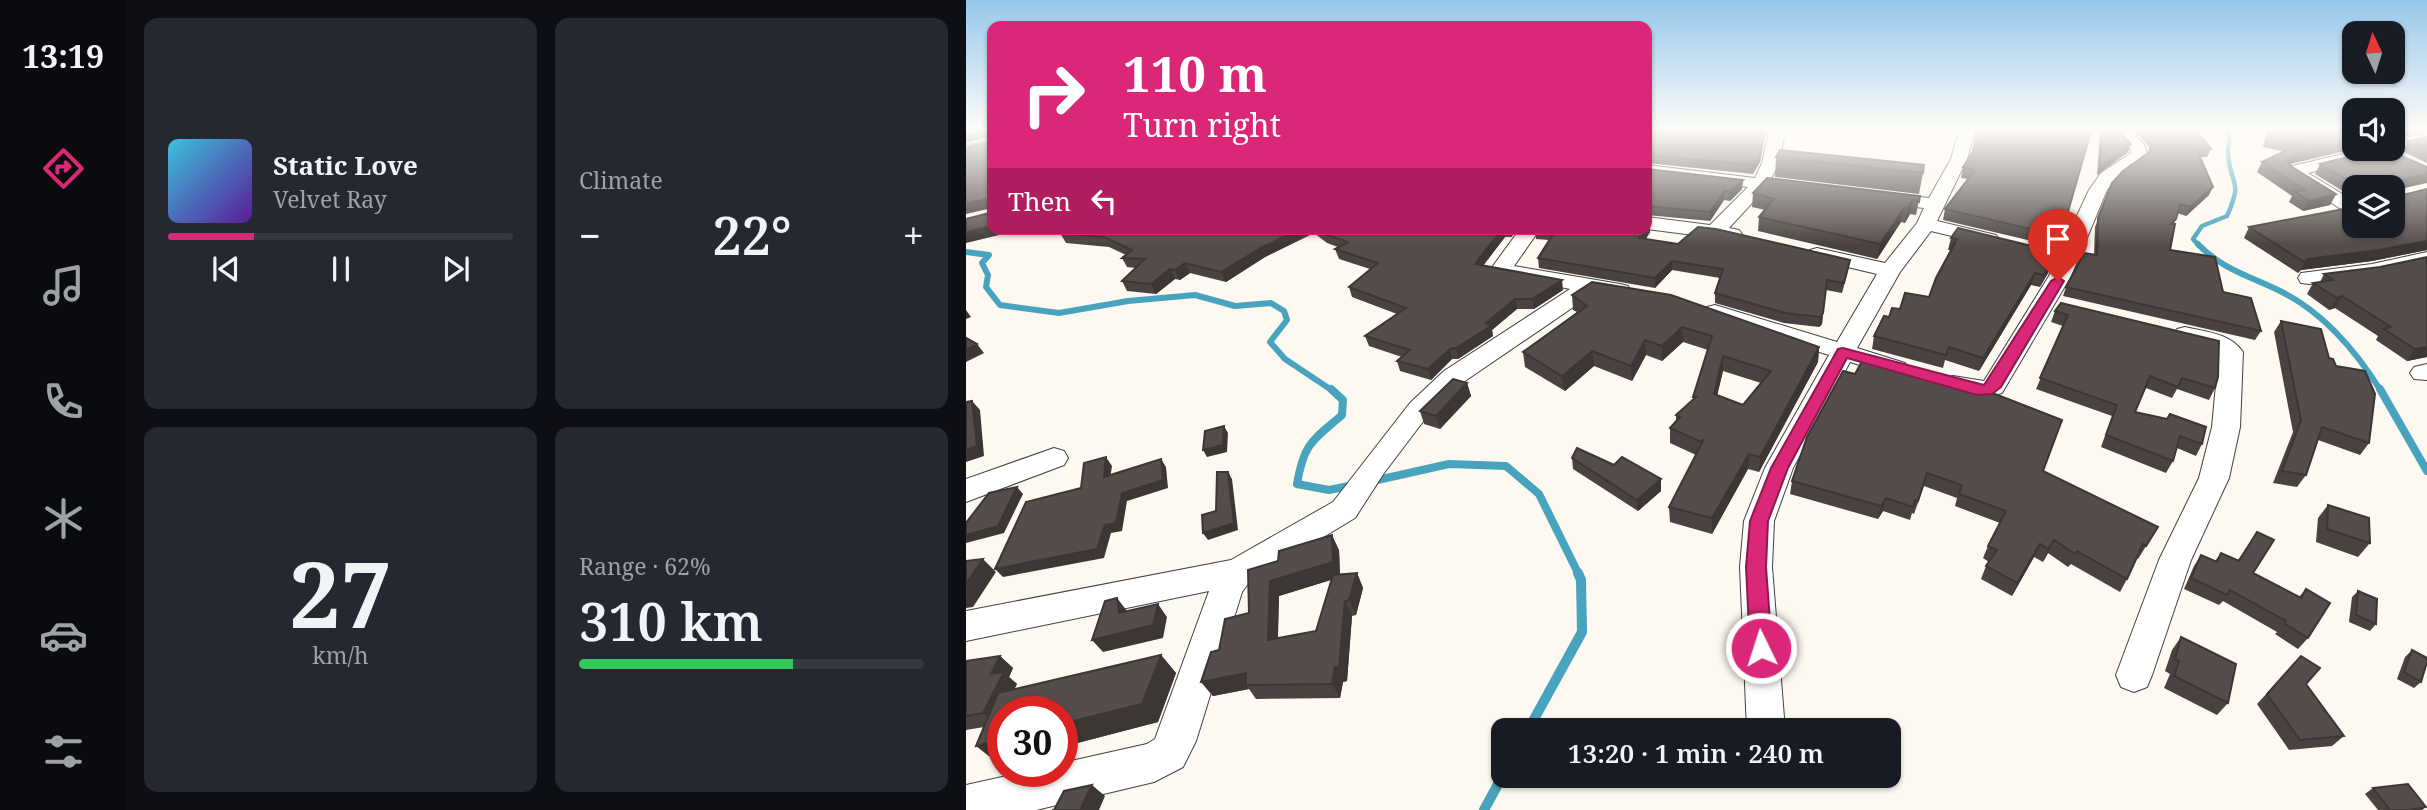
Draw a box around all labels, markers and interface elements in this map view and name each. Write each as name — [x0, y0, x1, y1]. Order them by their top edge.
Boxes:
north arrow — [2342, 21, 2404, 84]
map controls — [2342, 21, 2405, 238]
text: 13:19 — [22, 34, 104, 77]
text: 110 m — [1123, 40, 1267, 106]
icon: right — [1008, 49, 1099, 140]
button: sound — [2342, 98, 2405, 161]
text: Turn right — [1123, 103, 1281, 146]
icon: directions — [39, 144, 88, 193]
text: Static Love — [273, 147, 418, 183]
text: Climate — [579, 164, 663, 196]
button: layers — [2342, 175, 2405, 238]
icon: left — [1085, 182, 1123, 220]
text: Velvet Ray — [273, 183, 387, 215]
text: Then — [1008, 183, 1071, 219]
text: 22° — [712, 199, 792, 270]
text: − — [579, 209, 601, 261]
text: + — [903, 209, 924, 261]
pin — [2028, 209, 2088, 281]
icon: arrive — [2039, 220, 2077, 258]
icon: previous — [207, 250, 245, 288]
icon: pause — [322, 250, 360, 288]
icon: next — [437, 250, 475, 288]
icon: music — [39, 261, 88, 310]
icon: phone — [39, 377, 88, 426]
icon: climate — [39, 494, 88, 543]
text: 27 — [289, 531, 392, 655]
text: Range · 62% — [579, 550, 711, 582]
text: 310 km — [579, 585, 763, 656]
icon: car — [39, 611, 88, 660]
position arrow — [1724, 611, 1798, 685]
text: km/h — [312, 639, 369, 671]
speed limit sign: 30 — [987, 696, 1078, 787]
icon: filters — [39, 727, 88, 776]
text: 13:20 · 1 min · 240 m — [1568, 735, 1824, 771]

